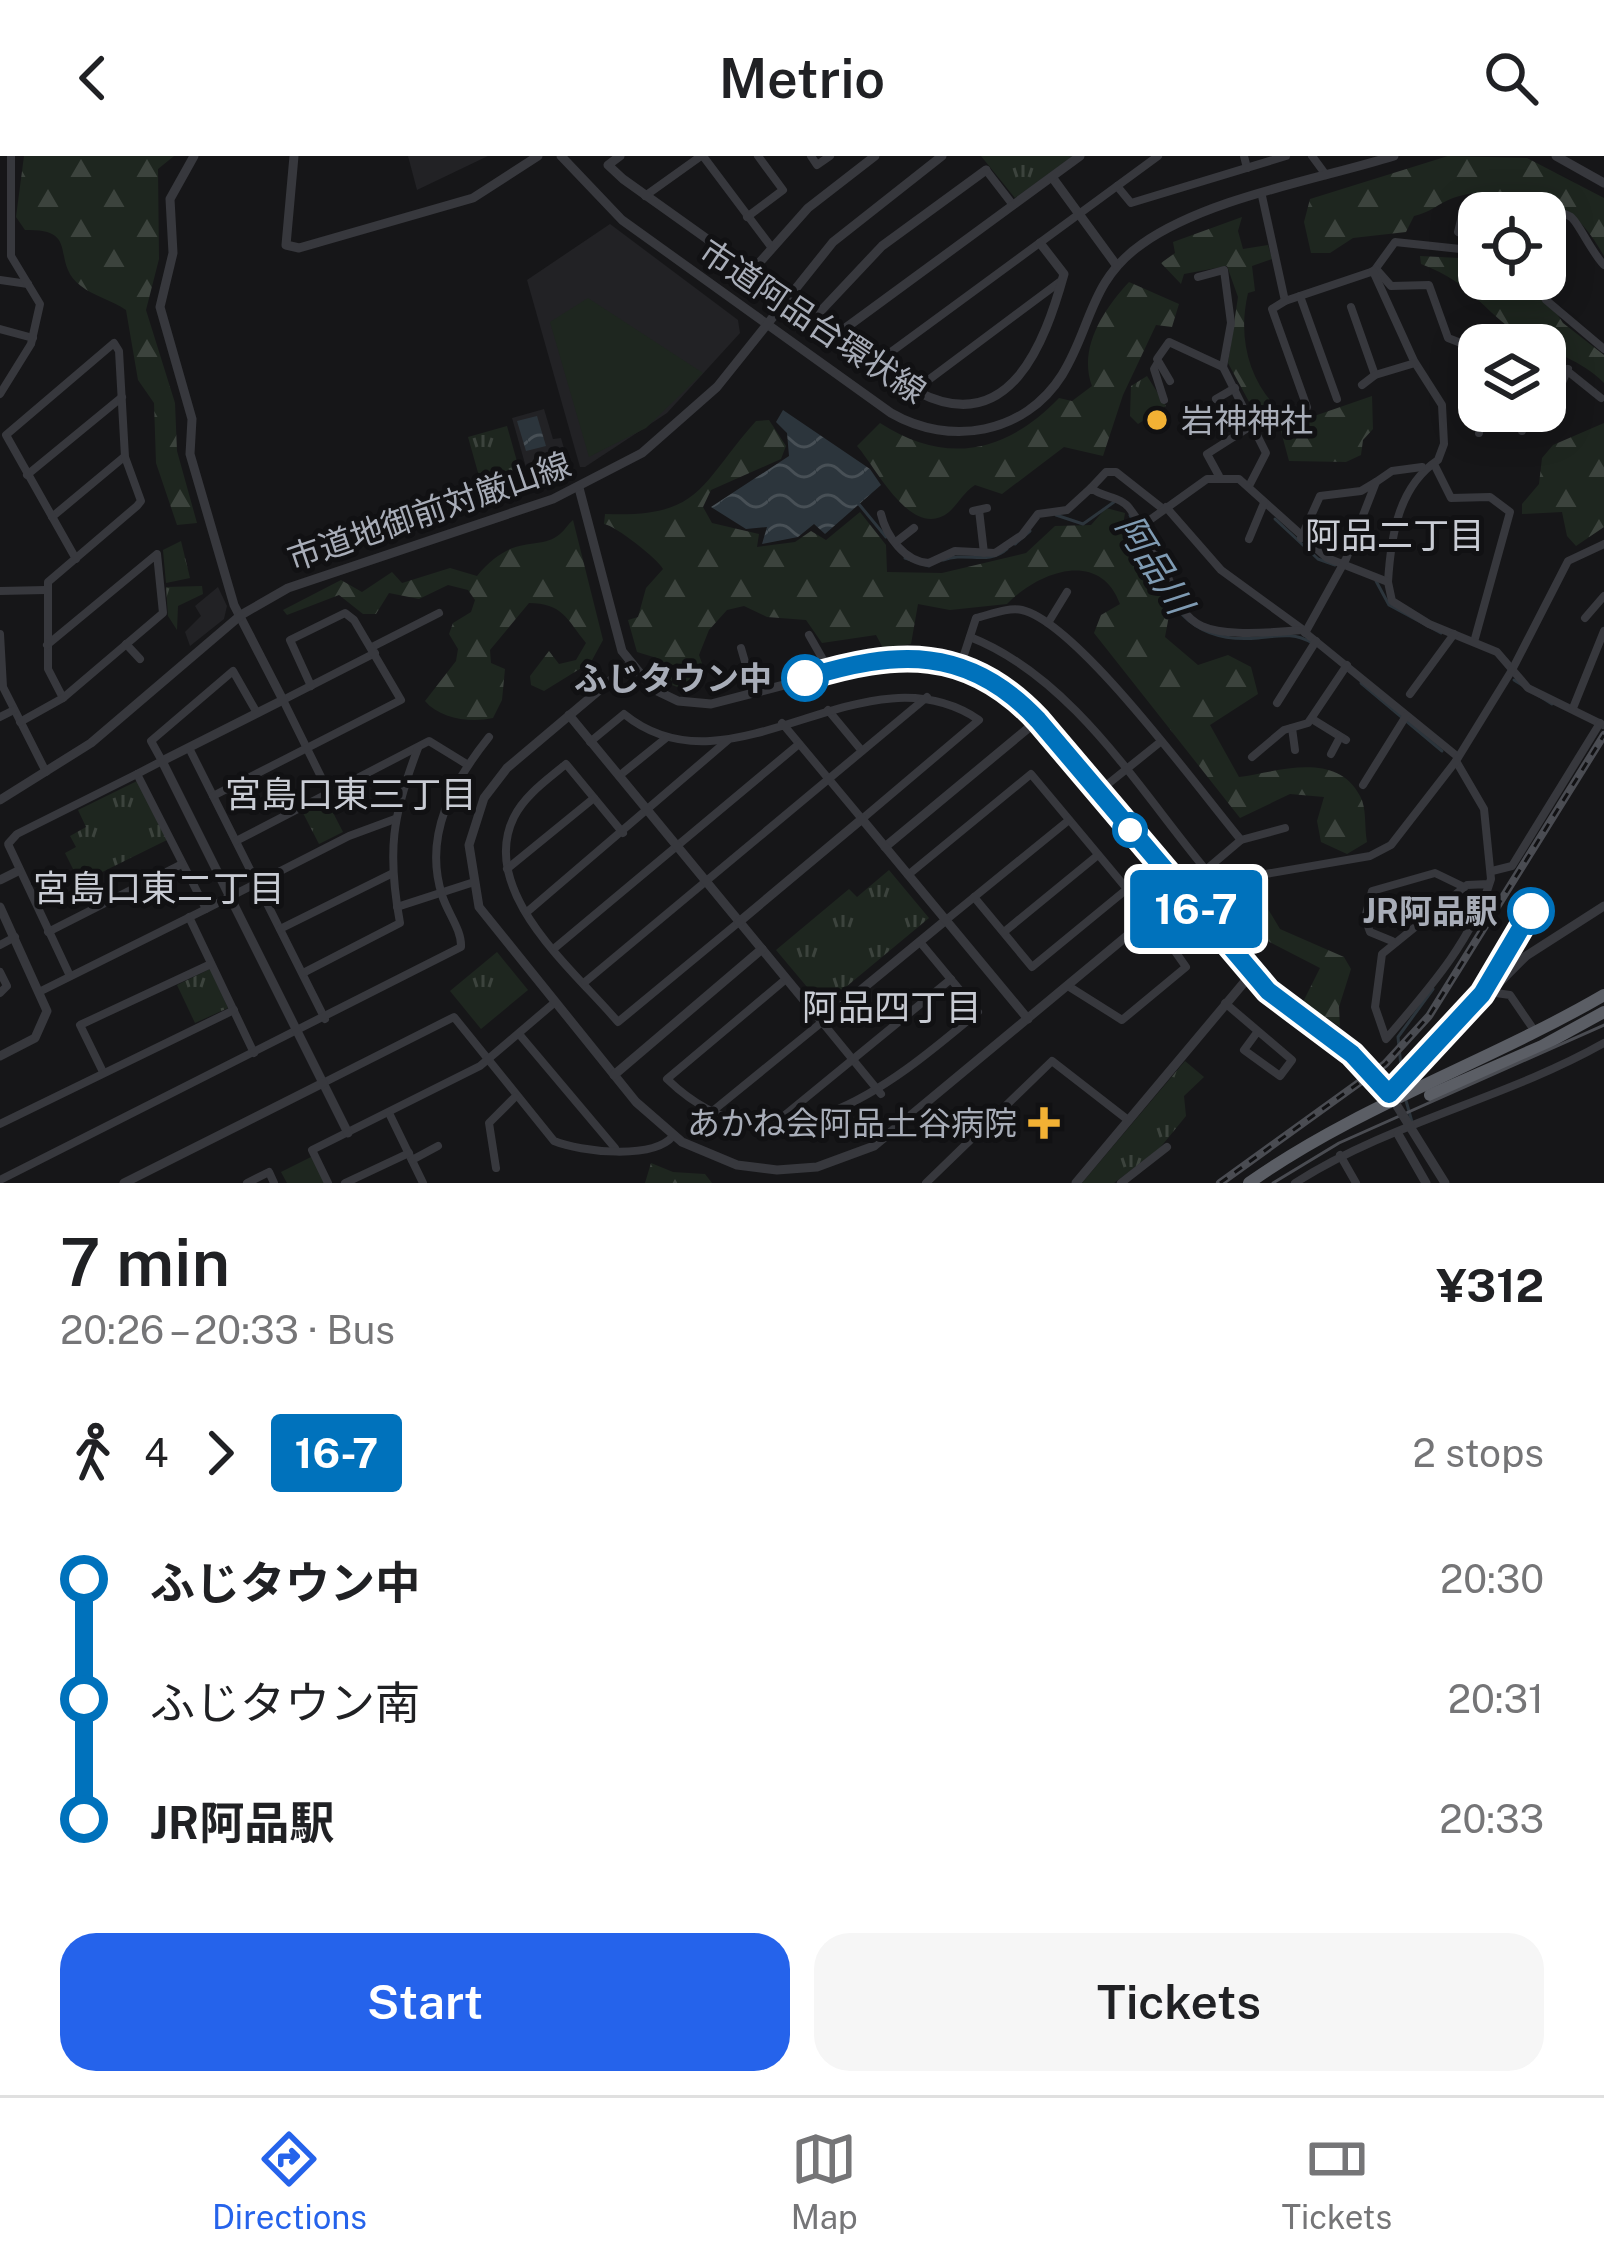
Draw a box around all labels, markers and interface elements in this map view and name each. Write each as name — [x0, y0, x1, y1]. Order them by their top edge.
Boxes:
icon: back — [60, 45, 126, 111]
icon: search — [1478, 45, 1544, 111]
text: Metrio — [719, 47, 885, 110]
map controls — [1458, 192, 1566, 432]
button: locate — [1458, 192, 1566, 300]
street label: 市道阿品台環状線 — [693, 231, 933, 411]
button: layers — [1458, 324, 1566, 432]
place label: 岩神神社 — [1181, 401, 1313, 439]
marker: 岩神神社 — [1144, 407, 1170, 433]
street label: 市道地御前対厳山線 — [282, 445, 576, 577]
water label: 阿品川 — [1109, 507, 1204, 624]
district label: 阿品二丁目 — [1305, 514, 1485, 556]
marker: ふじタウン中 — [783, 656, 827, 700]
place label: ふじタウン中 — [574, 659, 772, 697]
district label: 宮島口東三丁目 — [225, 773, 477, 815]
unlabelled marker — [1114, 814, 1146, 846]
district label: 宮島口東二丁目 — [33, 867, 285, 909]
line badge: 16-7 — [1112, 870, 1280, 948]
text: 16-7 — [1154, 884, 1238, 933]
marker: JR阿品駅 — [1509, 889, 1553, 933]
place label: JR阿品駅 — [1363, 892, 1498, 930]
district label: 阿品四丁目 — [802, 986, 982, 1028]
place label: あかね会阿品土谷病院 — [687, 1104, 1017, 1142]
marker: あかね会阿品土谷病院 — [1028, 1107, 1060, 1139]
text: 7 min — [60, 1223, 230, 1301]
text: ¥312 — [1437, 1259, 1544, 1312]
text: 20:26 – 20:33 · Bus — [60, 1307, 395, 1353]
icon: walk — [60, 1420, 126, 1486]
icon: forward — [187, 1420, 253, 1486]
text: 16-7 — [295, 1428, 378, 1477]
text: 4 — [144, 1430, 169, 1476]
text: 2 stops — [1412, 1430, 1544, 1476]
text: ふじタウン中 — [150, 1556, 420, 1609]
text: 20:30 — [1440, 1556, 1544, 1602]
text: ふじタウン南 — [150, 1676, 420, 1729]
text: 20:31 — [1448, 1676, 1544, 1722]
text: JR阿品駅 — [150, 1796, 334, 1849]
text: 20:33 — [1439, 1796, 1544, 1842]
button: Start — [60, 1933, 790, 2071]
button: Tickets — [814, 1933, 1544, 2071]
tab: Directions — [212, 2126, 367, 2236]
tab: Map — [791, 2126, 858, 2236]
tab: Tickets — [1281, 2126, 1392, 2236]

